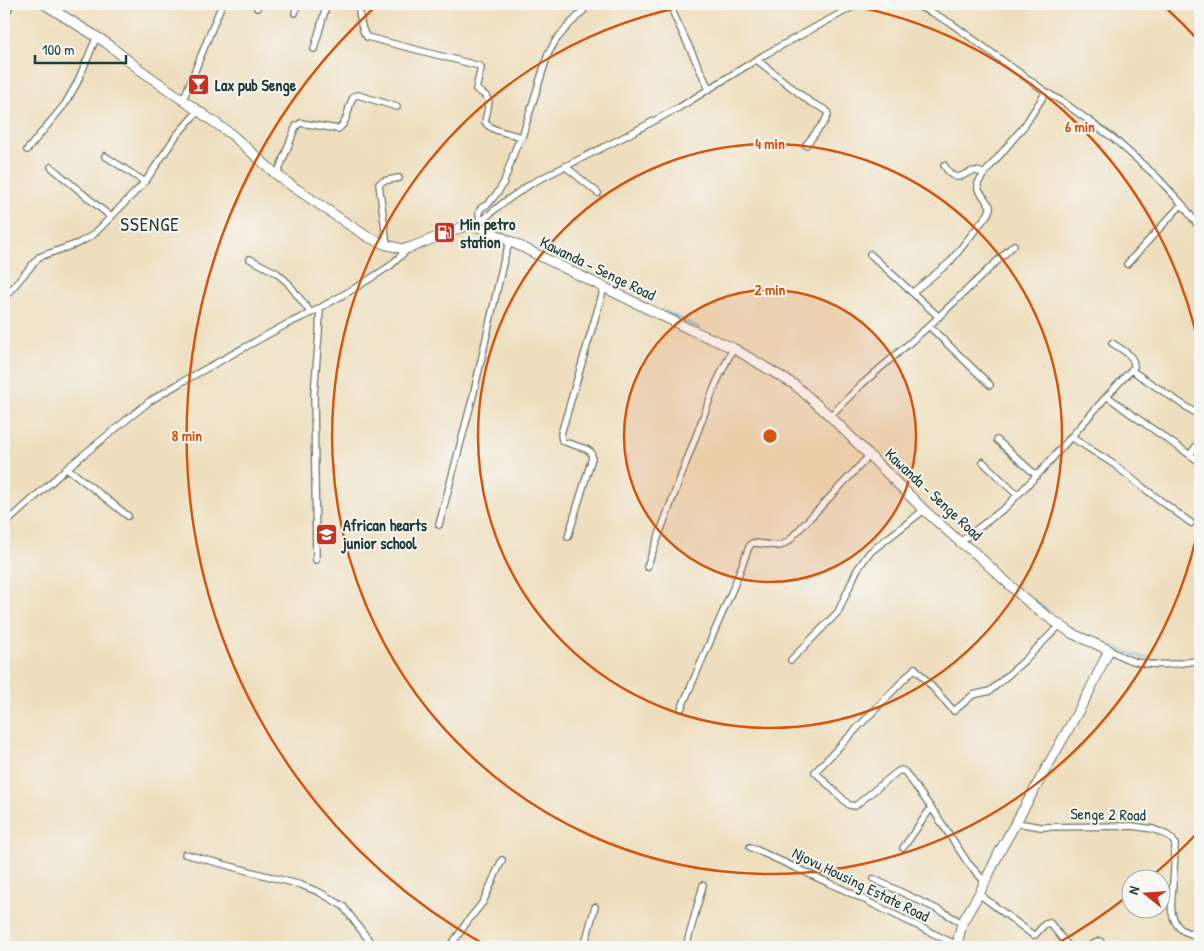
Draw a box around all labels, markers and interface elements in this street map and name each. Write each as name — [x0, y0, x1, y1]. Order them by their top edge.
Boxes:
scale bar — [35, 32, 126, 64]
text: 100 m — [42, 39, 75, 60]
bar icon: Lax pub Senge — [187, 73, 211, 97]
place label: Lax pub Senge — [215, 74, 297, 97]
text: 6 min — [1065, 116, 1095, 137]
text: 4 min — [755, 133, 785, 154]
district label: SSENGE — [120, 211, 180, 237]
place label: Min petro station — [460, 213, 516, 253]
fuel station icon: Min petro station — [432, 221, 456, 245]
street label: Kawanda - Senge Road — [536, 230, 660, 306]
text: 2 min — [755, 279, 786, 300]
text: 8 min — [172, 425, 202, 446]
centre of rings — [761, 427, 779, 445]
street label: Kawanda - Senge Road — [880, 443, 988, 545]
place label: African hearts junior school — [341, 514, 428, 554]
school or university icon: African hearts junior school — [315, 522, 339, 546]
street label: Senge 2 Road — [1070, 802, 1146, 826]
street label: Njovu Housing Estate Road — [789, 841, 933, 927]
north arrow — [1122, 868, 1172, 918]
text: N — [1123, 883, 1143, 896]

